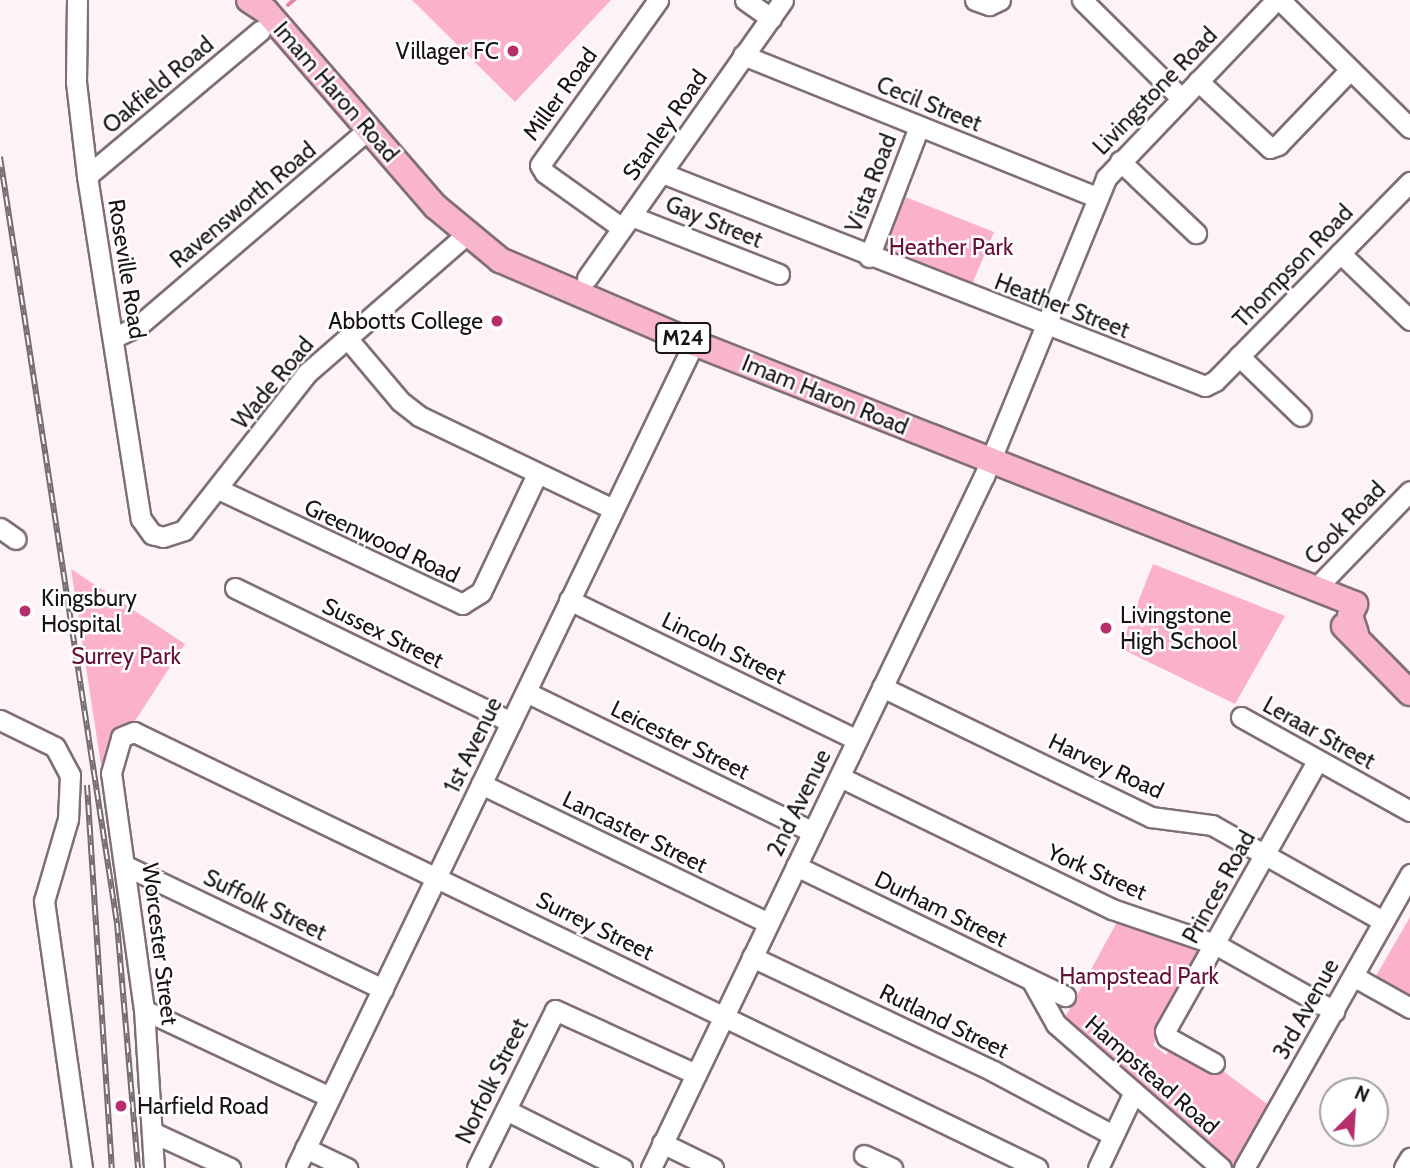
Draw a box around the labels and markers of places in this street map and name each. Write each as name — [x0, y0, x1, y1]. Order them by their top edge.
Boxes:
place label: Villager FC — [396, 37, 499, 65]
marker: Villager FC — [505, 43, 521, 59]
place label: Abbotts College — [328, 307, 483, 335]
marker: Abbotts College — [489, 313, 505, 329]
place label: Kingsbury Hospital — [41, 584, 137, 638]
marker: Kingsbury Hospital — [15, 601, 35, 621]
place label: Livingstone High School — [1120, 601, 1237, 655]
marker: Livingstone High School — [1098, 620, 1114, 636]
place label: Harfield Road — [137, 1092, 269, 1120]
marker: Harfield Road — [111, 1096, 131, 1116]

